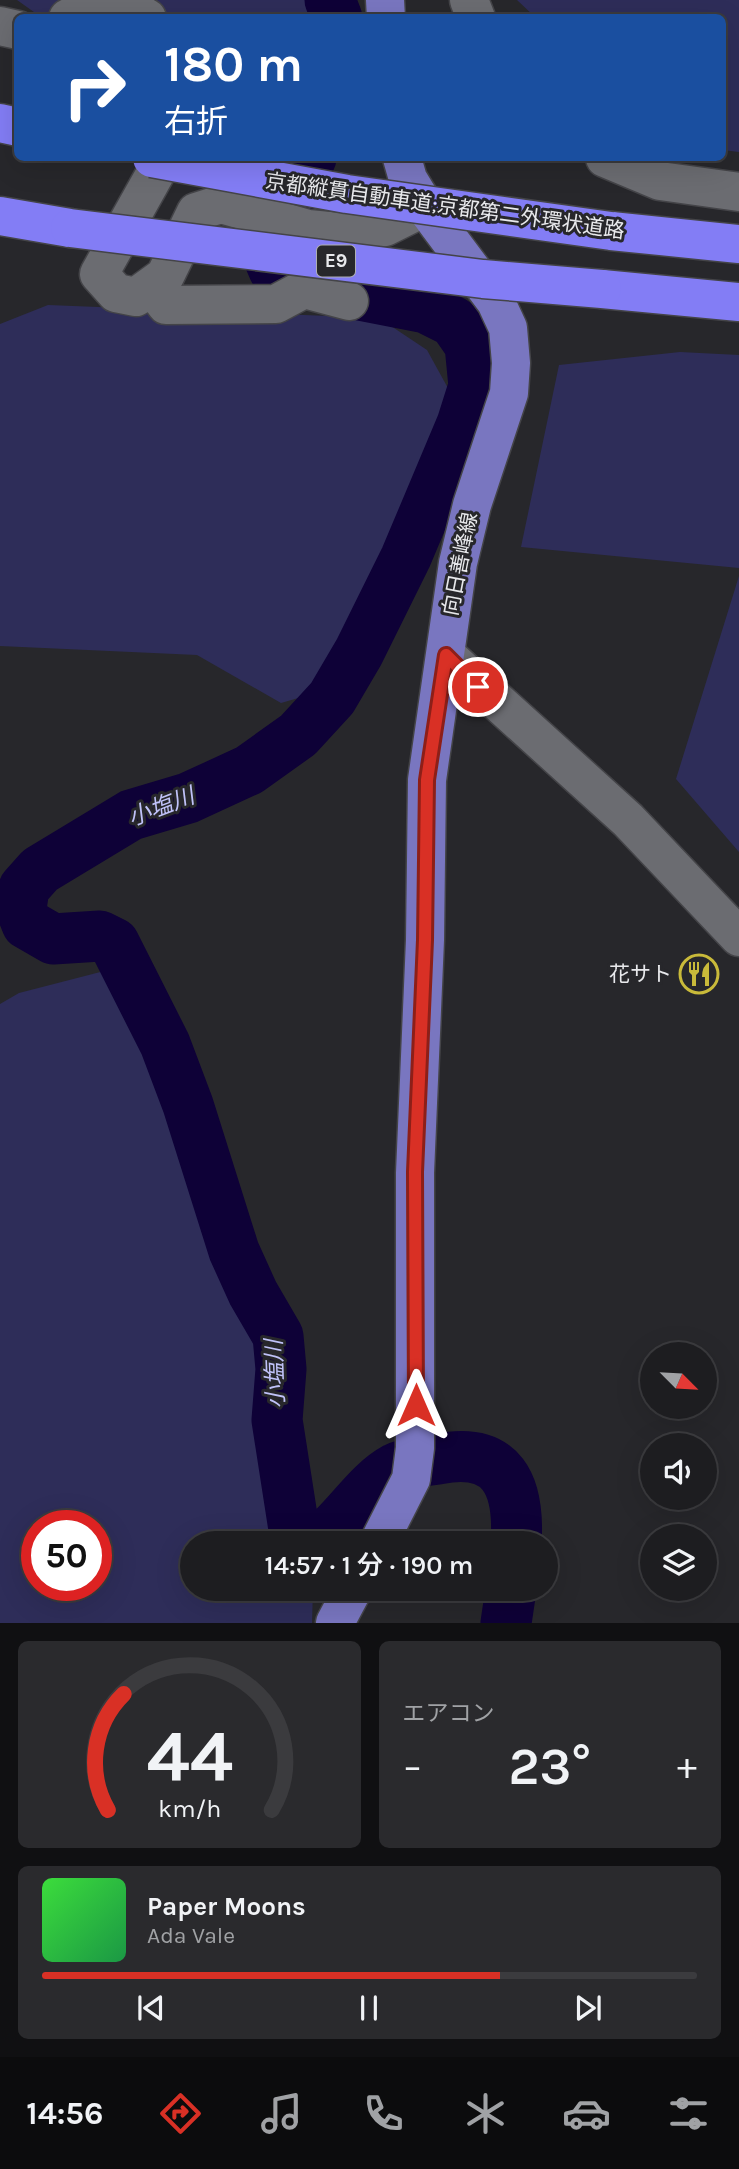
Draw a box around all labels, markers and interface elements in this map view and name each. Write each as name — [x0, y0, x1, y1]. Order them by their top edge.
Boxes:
text: 180 m — [164, 36, 303, 93]
icon: right — [49, 42, 140, 133]
text: 右折 — [164, 103, 228, 140]
street label: 京都縦貫自動車道;京都第二外環状道路 — [264, 169, 626, 243]
road number: E9 — [317, 246, 355, 276]
street label: 向日善峰線 — [438, 510, 482, 618]
pin — [448, 657, 508, 717]
icon: arrive — [459, 668, 497, 706]
water label: 小塩川 — [124, 781, 201, 832]
restaurant icon: 花サト — [678, 953, 720, 995]
place label: 花サト — [609, 962, 672, 986]
water label: 小塩川 — [260, 1336, 290, 1409]
north arrow — [640, 1342, 718, 1419]
map controls — [640, 1342, 717, 1601]
position arrow — [379, 1368, 453, 1442]
button: sound — [640, 1433, 717, 1510]
speed limit sign: 50 — [21, 1510, 112, 1601]
button: layers — [640, 1524, 717, 1601]
text: 14:57 · 1 分 · 190 m — [265, 1550, 473, 1581]
text: エアコン — [403, 1700, 495, 1727]
text: 44 — [146, 1714, 233, 1799]
text: 23° — [509, 1736, 591, 1797]
text: − — [403, 1744, 422, 1789]
text: + — [677, 1744, 697, 1789]
text: km/h — [158, 1794, 221, 1823]
text: Paper Moons — [147, 1891, 306, 1922]
text: Ada Vale — [147, 1922, 235, 1949]
icon: previous — [132, 1989, 170, 2027]
icon: pause — [350, 1989, 388, 2027]
icon: next — [569, 1989, 607, 2027]
icon: directions — [156, 2089, 205, 2138]
icon: music — [257, 2089, 306, 2138]
icon: phone — [359, 2089, 408, 2138]
icon: climate — [461, 2089, 510, 2138]
icon: car — [562, 2089, 611, 2138]
icon: filters — [664, 2089, 713, 2138]
text: 14:56 — [26, 2095, 103, 2132]

